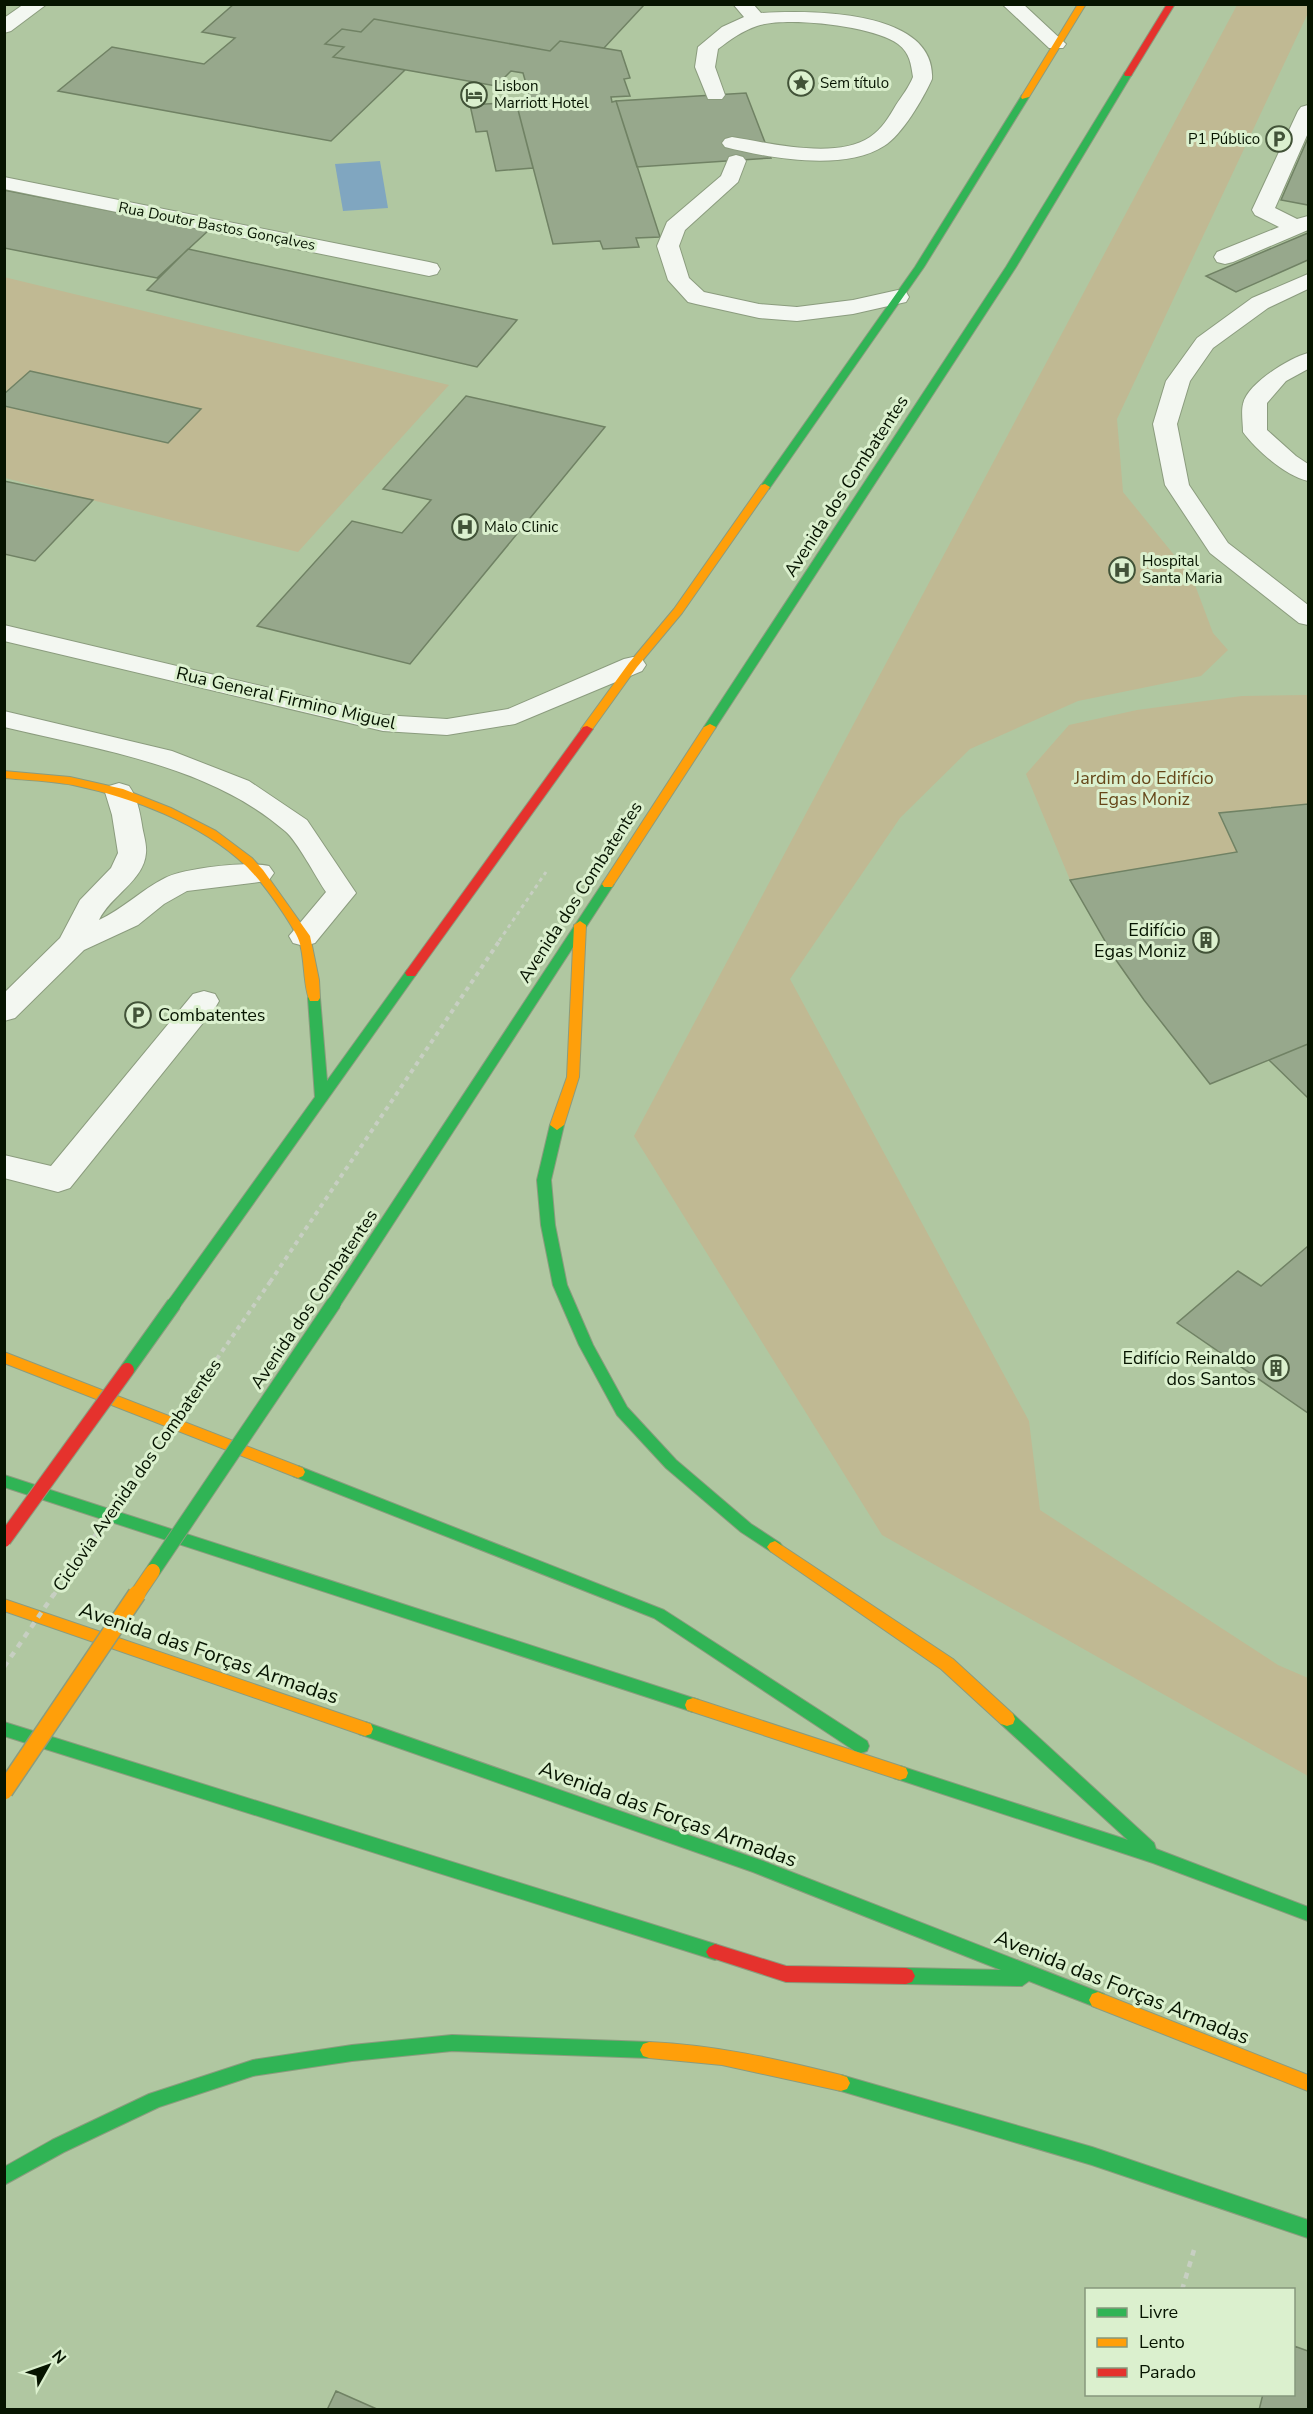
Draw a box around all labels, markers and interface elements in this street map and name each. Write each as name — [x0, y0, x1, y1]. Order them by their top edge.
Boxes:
place icon: Sem título — [786, 68, 816, 98]
place label: Sem título — [820, 73, 889, 93]
place label: Lisbon Marriott Hotel — [494, 76, 589, 113]
hotel icon: Lisbon Marriott Hotel — [459, 80, 489, 110]
parking icon: P1 Público — [1264, 124, 1294, 154]
place label: P1 Público — [1188, 129, 1260, 149]
street label: Rua Doutor Bastos Gonçalves — [117, 197, 317, 255]
street label: Avenida dos Combatentes — [778, 391, 914, 581]
hospital icon: Malo Clinic — [450, 512, 480, 542]
place label: Malo Clinic — [484, 517, 558, 537]
place label: Hospital Santa Maria — [1142, 551, 1222, 588]
hospital icon: Hospital Santa Maria — [1107, 555, 1137, 585]
street label: Rua General Firmino Miguel — [174, 661, 399, 735]
park label: Jardim do Edifício Egas Moniz — [1073, 766, 1214, 811]
street label: Avenida dos Combatentes — [512, 797, 648, 987]
place label: Edifício Egas Moniz — [1094, 918, 1186, 963]
building icon: Edifício Egas Moniz — [1191, 925, 1221, 955]
parking icon: Combatentes — [123, 1000, 153, 1030]
place label: Combatentes — [158, 1003, 265, 1027]
street label: Avenida dos Combatentes — [245, 1205, 383, 1393]
place label: Edifício Reinaldo dos Santos — [1123, 1346, 1256, 1391]
building icon: Edifício Reinaldo dos Santos — [1261, 1353, 1291, 1383]
street label: Ciclovia Avenida dos Combatentes — [47, 1354, 227, 1596]
street label: Avenida das Forças Armadas — [75, 1595, 343, 1711]
street label: Avenida das Forças Armadas — [535, 1754, 801, 1874]
street label: Avenida das Forças Armadas — [990, 1923, 1254, 2051]
legend — [1085, 2288, 1295, 2396]
text: Livre — [1139, 2300, 1178, 2324]
text: Lento — [1139, 2330, 1185, 2354]
north arrow — [18, 2336, 78, 2396]
text: N — [46, 2345, 71, 2369]
text: Parado — [1139, 2360, 1196, 2384]

